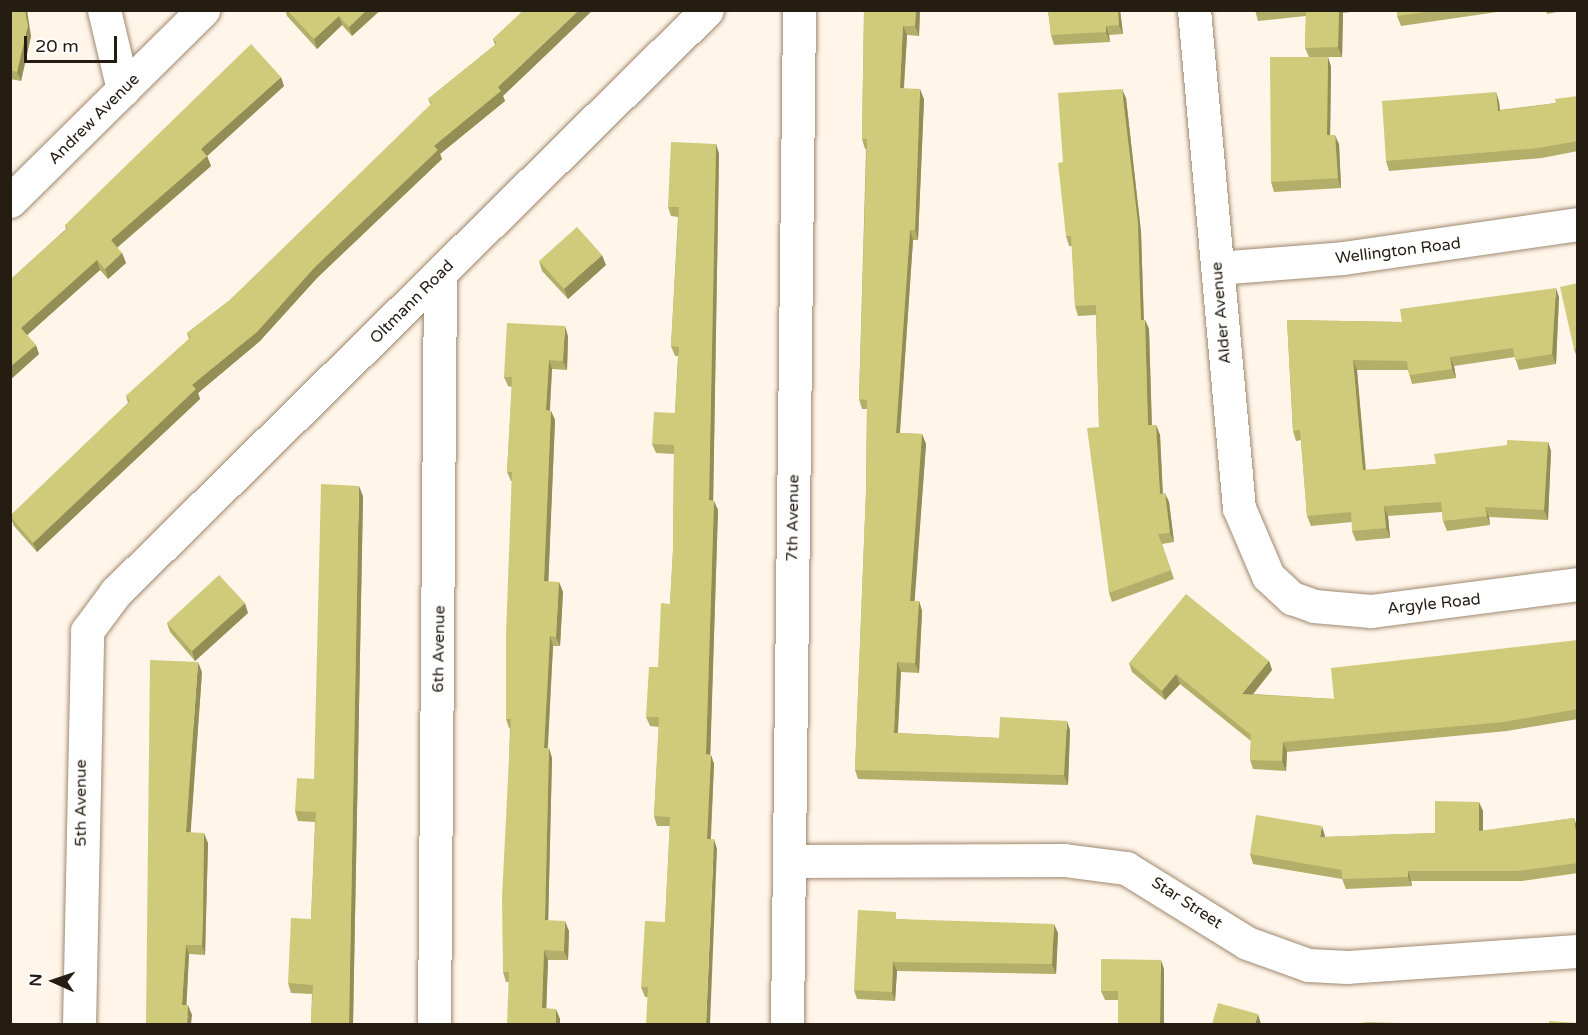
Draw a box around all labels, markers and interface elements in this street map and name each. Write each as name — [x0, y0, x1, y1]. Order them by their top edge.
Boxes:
scale bar — [27, 24, 120, 62]
text: 20 m — [35, 35, 79, 57]
street label: Andrew Avenue — [45, 70, 143, 168]
street label: Wellington Road — [1334, 234, 1462, 268]
street label: Oltmann Road — [366, 256, 458, 348]
street label: Alder Avenue — [1207, 261, 1235, 365]
street label: 7th Avenue — [783, 474, 803, 562]
street label: Argyle Road — [1386, 590, 1482, 618]
street label: 6th Avenue — [429, 605, 449, 693]
street label: 5th Avenue — [71, 759, 91, 847]
street label: Star Street — [1148, 873, 1226, 933]
north arrow — [24, 951, 84, 1011]
text: N — [26, 973, 46, 987]

